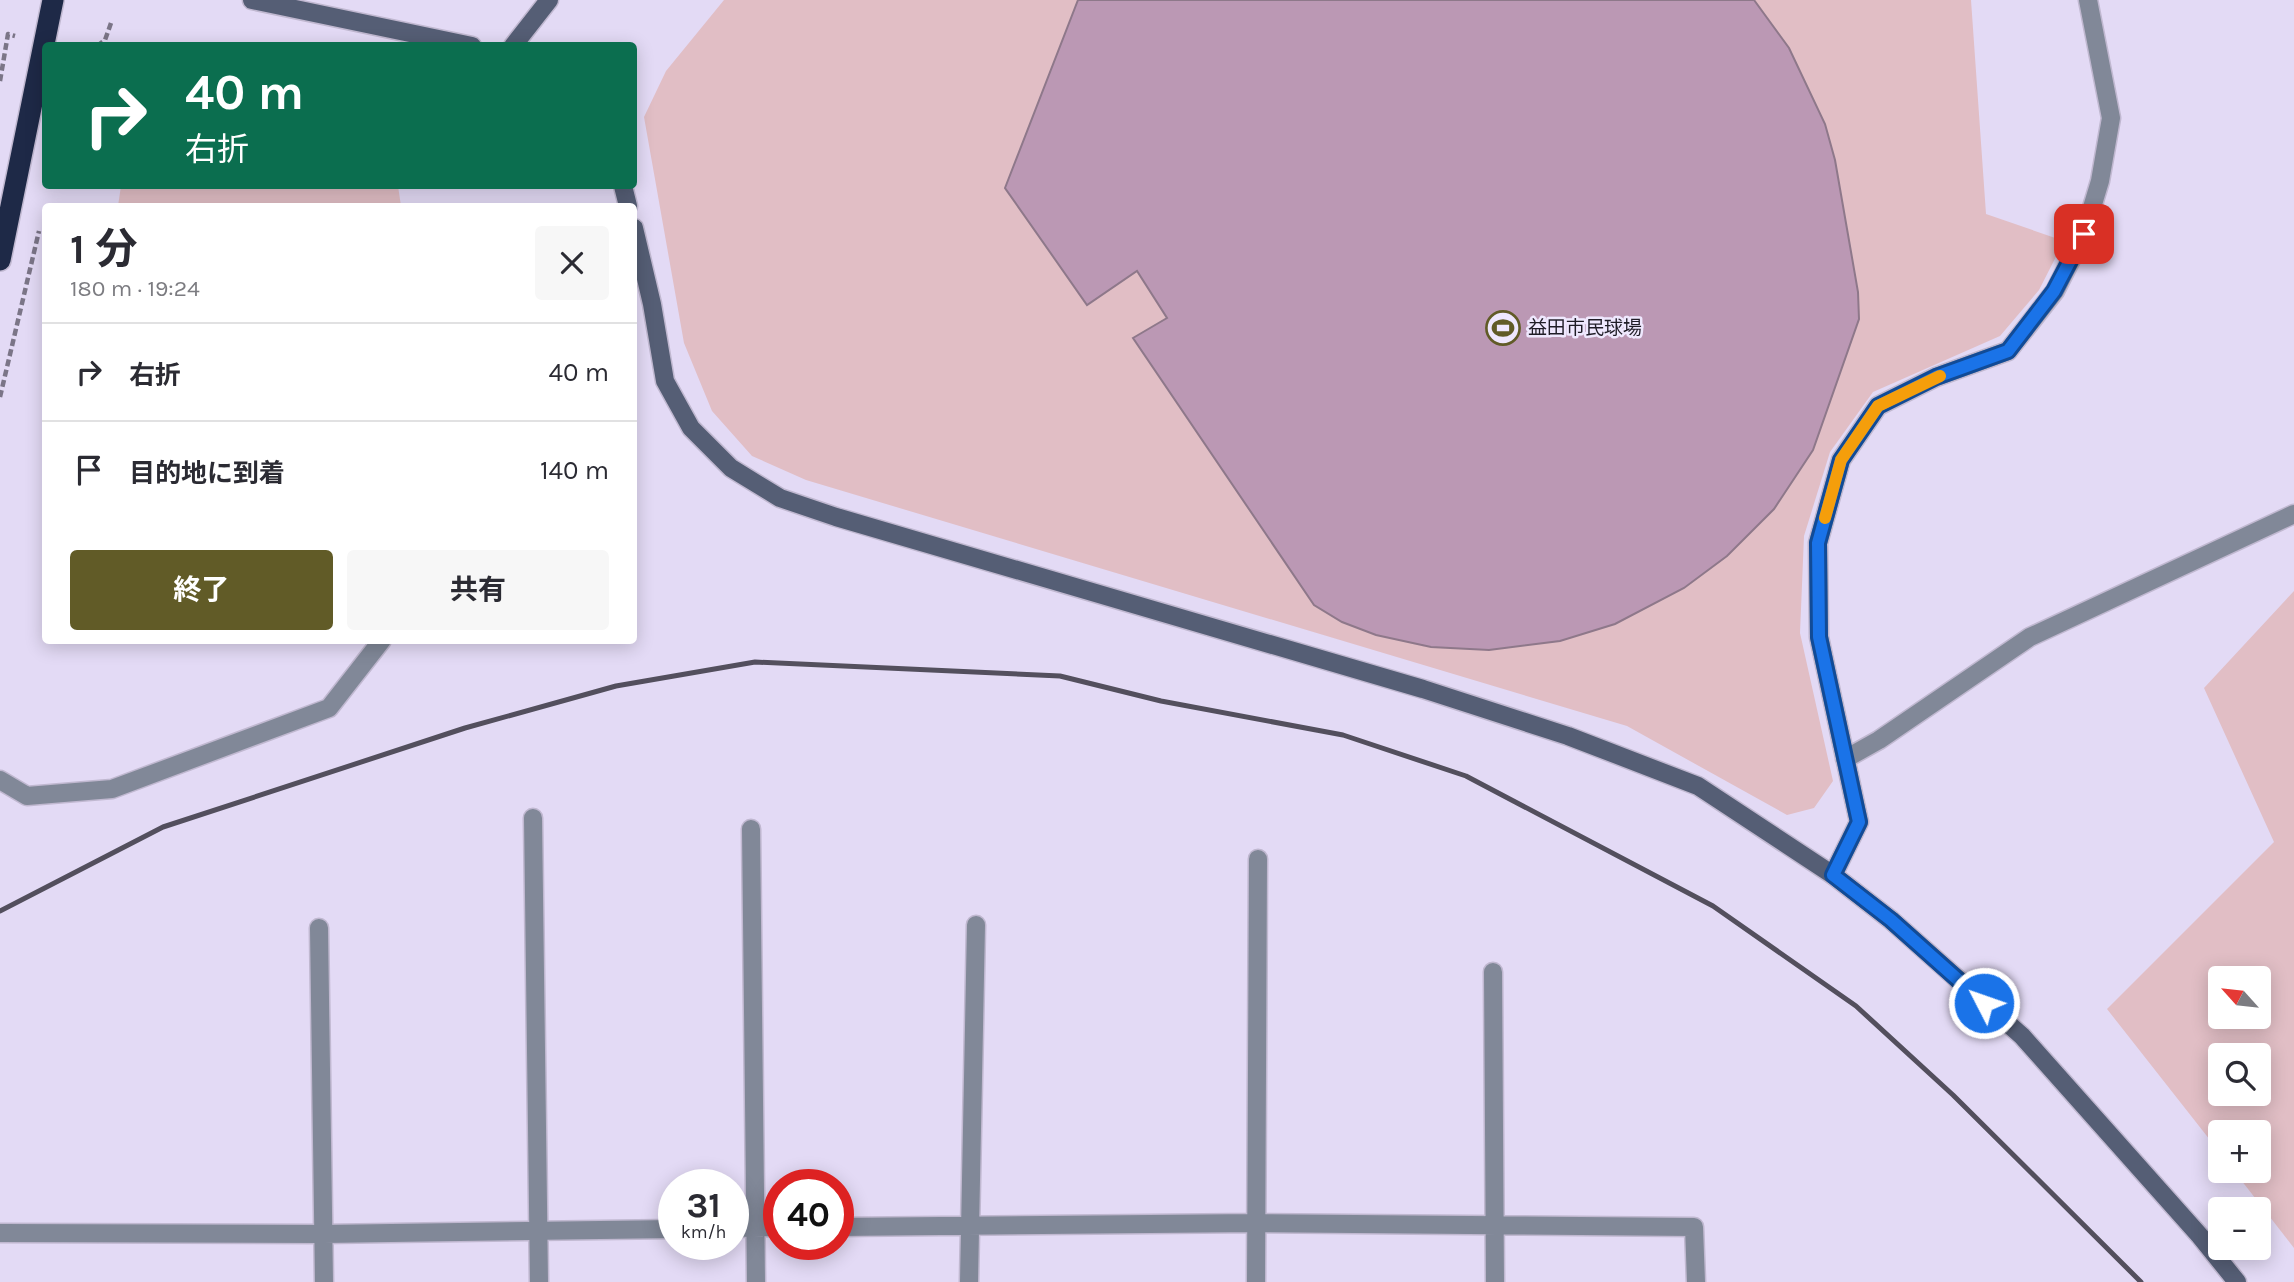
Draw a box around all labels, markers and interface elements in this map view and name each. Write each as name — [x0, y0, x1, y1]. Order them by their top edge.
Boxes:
text: 40 m — [185, 64, 304, 121]
icon: right — [70, 70, 161, 161]
text: 右折 — [185, 131, 249, 168]
pin — [2054, 204, 2114, 264]
icon: arrive — [2065, 215, 2103, 253]
text: 1 分 — [70, 224, 138, 274]
button: close — [535, 226, 609, 300]
text: 180 m · 19:24 — [70, 275, 200, 302]
sports icon: 益田市民球場 — [1484, 309, 1522, 347]
place label: 益田市民球場 — [1528, 317, 1642, 339]
icon: right — [70, 353, 108, 391]
text: 40 m — [549, 357, 609, 388]
text: 右折 — [129, 360, 181, 391]
icon: arrive — [70, 451, 108, 489]
text: 140 m — [540, 455, 609, 486]
text: 目的地に到着 — [129, 458, 285, 489]
button: 終了 — [70, 550, 333, 630]
button: 共有 — [347, 550, 609, 630]
position arrow — [1947, 966, 2021, 1040]
north arrow — [2208, 966, 2272, 1029]
map controls — [2208, 966, 2271, 1260]
button: search — [2208, 1043, 2271, 1106]
button: + — [2208, 1120, 2271, 1183]
speed limit sign: 40 — [763, 1169, 854, 1260]
text: 31 — [686, 1185, 721, 1226]
button: − — [2208, 1197, 2271, 1260]
text: km/h — [681, 1221, 726, 1243]

